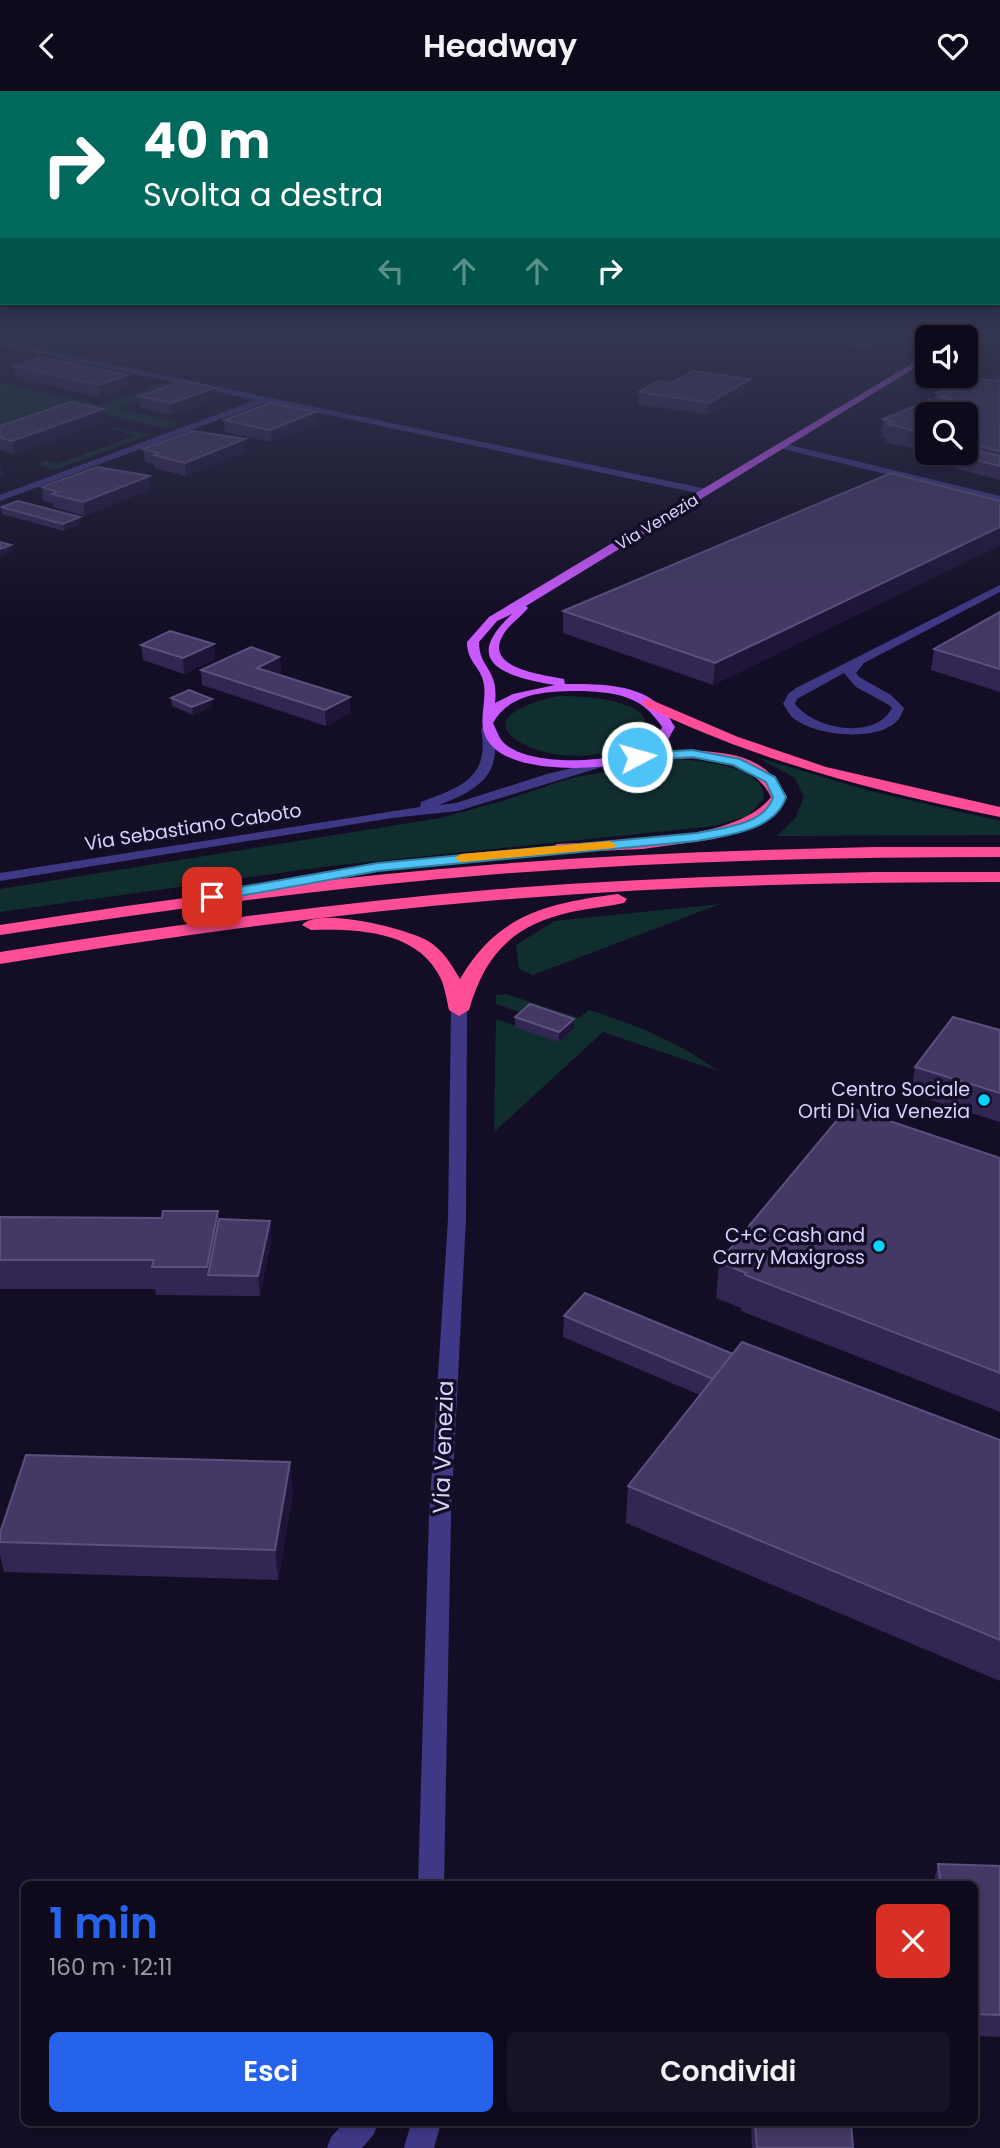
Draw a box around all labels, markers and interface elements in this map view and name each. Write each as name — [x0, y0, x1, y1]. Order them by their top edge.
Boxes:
text: Headway — [423, 23, 577, 68]
icon: back — [28, 27, 66, 65]
icon: heart — [934, 27, 972, 65]
text: 40 m — [143, 107, 270, 175]
icon: right — [28, 119, 119, 210]
text: Svolta a destra — [143, 172, 383, 217]
icon: left — [372, 252, 410, 290]
icon: ahead — [445, 252, 483, 290]
icon: ahead — [518, 252, 556, 290]
icon: right — [591, 252, 629, 290]
map controls — [915, 325, 978, 465]
button: sound — [915, 325, 978, 388]
button: search — [915, 402, 978, 465]
street label: Via Venezia — [611, 488, 703, 556]
position arrow — [600, 720, 674, 794]
street label: Via Sebastiano Caboto — [83, 797, 303, 857]
pin — [182, 867, 242, 927]
icon: arrive — [193, 878, 231, 916]
place label: Centro Sociale Orti Di Via Venezia — [798, 1076, 970, 1125]
marker: Centro Sociale Orti Di Via Venezia — [976, 1092, 992, 1108]
place label: C+C Cash and Carry Maxigross — [713, 1222, 865, 1271]
marker: C+C Cash and Carry Maxigross — [871, 1238, 887, 1254]
street label: Via Venezia — [425, 1380, 461, 1514]
text: 1 min — [49, 1894, 158, 1953]
button: close — [876, 1904, 950, 1978]
text: 160 m · 12:11 — [49, 1951, 173, 1983]
button: Esci — [49, 2032, 493, 2112]
button: Condividi — [507, 2032, 950, 2112]

